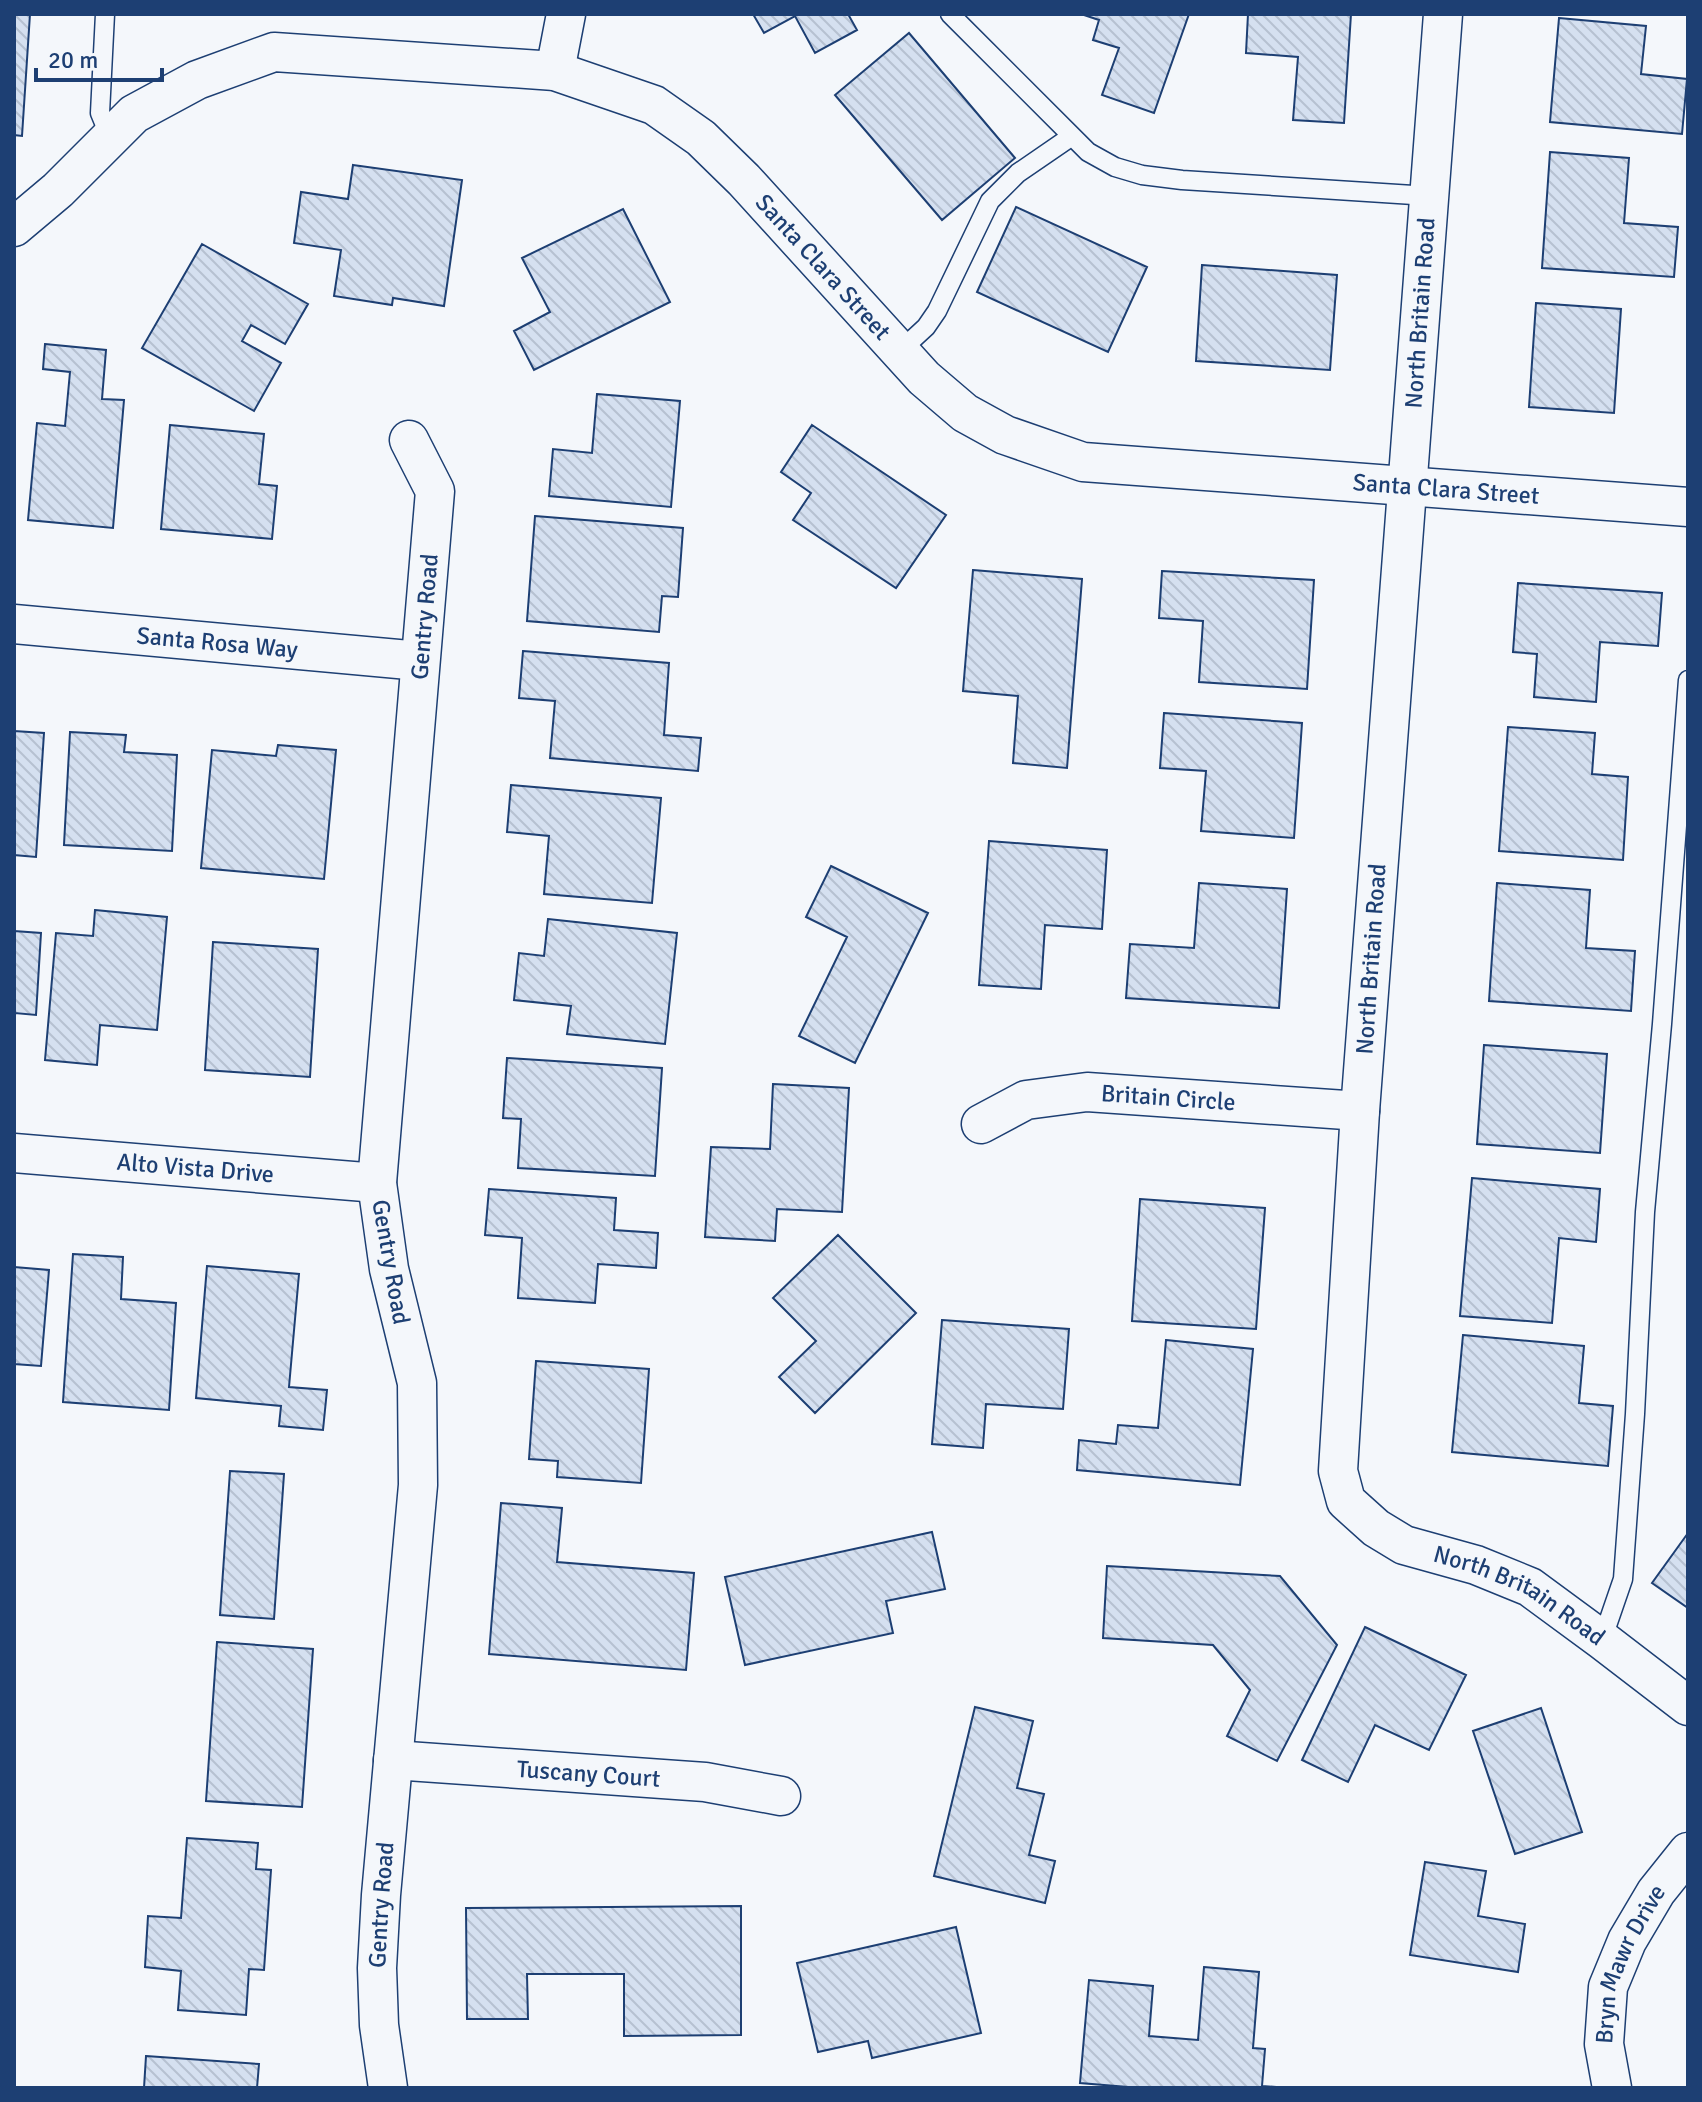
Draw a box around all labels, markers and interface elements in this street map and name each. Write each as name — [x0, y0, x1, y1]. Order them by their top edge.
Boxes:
scale bar — [36, 32, 162, 82]
text: 20 m — [48, 45, 98, 75]
street label: Santa Clara Street — [749, 188, 897, 346]
street label: North Britain Road — [1398, 216, 1442, 410]
street label: Santa Clara Street — [1352, 467, 1540, 511]
street label: Gentry Road — [404, 552, 445, 681]
street label: Santa Rosa Way — [135, 620, 299, 665]
street label: North Britain Road — [1349, 862, 1393, 1056]
street label: Britain Circle — [1100, 1078, 1237, 1117]
street label: Alto Vista Drive — [116, 1147, 275, 1189]
street label: Gentry Road — [365, 1197, 417, 1327]
street label: North Britain Road — [1430, 1539, 1611, 1652]
street label: Tuscany Court — [516, 1754, 661, 1794]
street label: Gentry Road — [362, 1840, 401, 1969]
street label: Bryn Mawr Drive — [1589, 1878, 1672, 2045]

